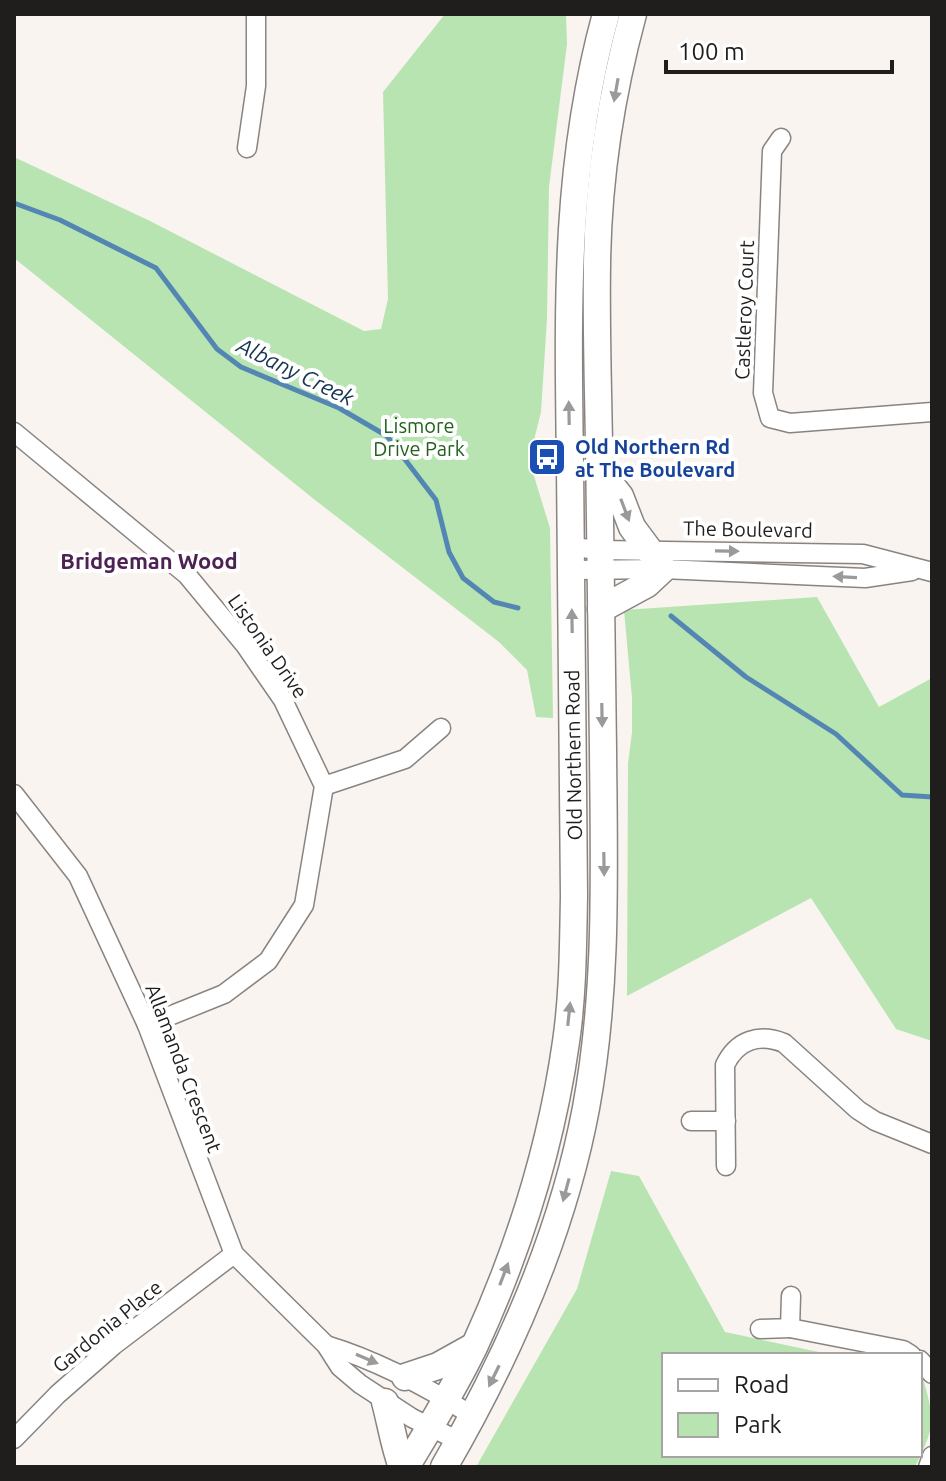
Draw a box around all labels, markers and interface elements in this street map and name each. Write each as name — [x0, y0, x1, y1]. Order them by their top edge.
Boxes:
scale bar — [666, 24, 892, 74]
text: 100 m — [678, 38, 745, 65]
one-way arrow — [609, 78, 621, 103]
street label: Castleroy Court — [730, 240, 758, 380]
water label: Albany Creek — [232, 331, 359, 410]
one-way arrow — [563, 400, 575, 425]
park label: Lismore Drive Park — [373, 414, 465, 460]
place label: Old Northern Rd at The Boulevard — [575, 435, 735, 481]
bus stop icon: Old Northern Rd at The Boulevard — [526, 436, 568, 478]
one-way arrow — [619, 498, 632, 522]
street label: The Boulevard — [683, 516, 813, 542]
one-way arrow — [715, 545, 740, 557]
district label: Bridgeman Wood — [60, 548, 238, 573]
one-way arrow — [832, 570, 857, 583]
street label: Listonia Drive — [224, 590, 312, 702]
one-way arrow — [566, 608, 578, 633]
street label: Old Northern Road — [560, 670, 586, 840]
one-way arrow — [596, 703, 608, 728]
one-way arrow — [598, 852, 610, 877]
street label: Allamanda Crescent — [141, 981, 227, 1156]
one-way arrow — [562, 1001, 575, 1026]
one-way arrow — [559, 1178, 572, 1202]
one-way arrow — [498, 1262, 511, 1286]
street label: Gardonia Place — [48, 1275, 166, 1377]
one-way arrow — [355, 1352, 379, 1365]
legend — [662, 1353, 922, 1457]
one-way arrow — [487, 1364, 501, 1387]
text: Road — [734, 1371, 789, 1398]
text: Park — [734, 1411, 782, 1438]

